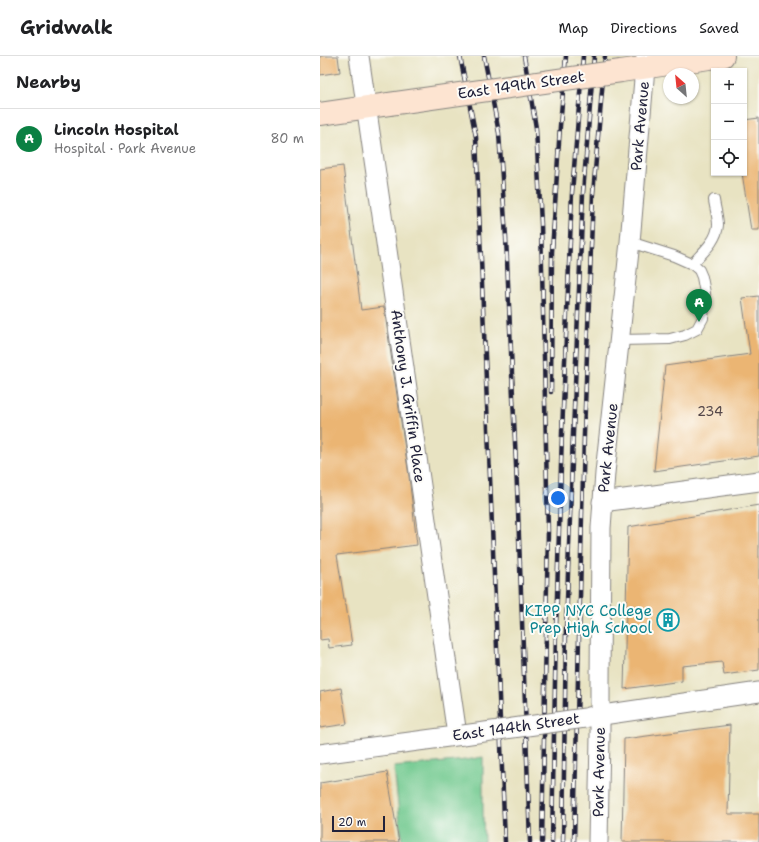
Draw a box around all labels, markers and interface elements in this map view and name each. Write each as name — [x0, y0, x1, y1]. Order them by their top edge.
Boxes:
text: Gridwalk — [20, 15, 113, 40]
text: Map — [559, 19, 589, 37]
text: Directions — [611, 19, 677, 37]
text: Saved — [699, 19, 739, 37]
street label: East 149th Street — [456, 66, 586, 104]
north arrow — [663, 68, 699, 104]
map controls — [711, 68, 747, 176]
button: + — [711, 68, 747, 104]
text: Nearby — [16, 71, 81, 93]
street label: Park Avenue — [626, 80, 654, 172]
button: − — [711, 104, 747, 140]
text: Lincoln Hospital — [54, 120, 179, 140]
text: A — [24, 130, 34, 147]
text: 80 m — [270, 130, 304, 147]
text: Hospital · Park Avenue — [54, 140, 196, 157]
button: locate — [711, 140, 747, 176]
pin: A — [686, 289, 712, 322]
street label: Anthony J. Griffin Place — [386, 308, 430, 484]
street label: Park Avenue — [593, 402, 623, 494]
house number: 234 — [697, 403, 723, 420]
your location — [548, 488, 568, 508]
place label: KIPP NYC College Prep High School — [525, 601, 652, 638]
building icon: KIPP NYC College Prep High School — [655, 607, 681, 633]
street label: East 144th Street — [451, 708, 581, 746]
street label: Park Avenue — [588, 727, 610, 817]
scale bar — [332, 814, 385, 833]
text: 20 m — [338, 815, 366, 830]

